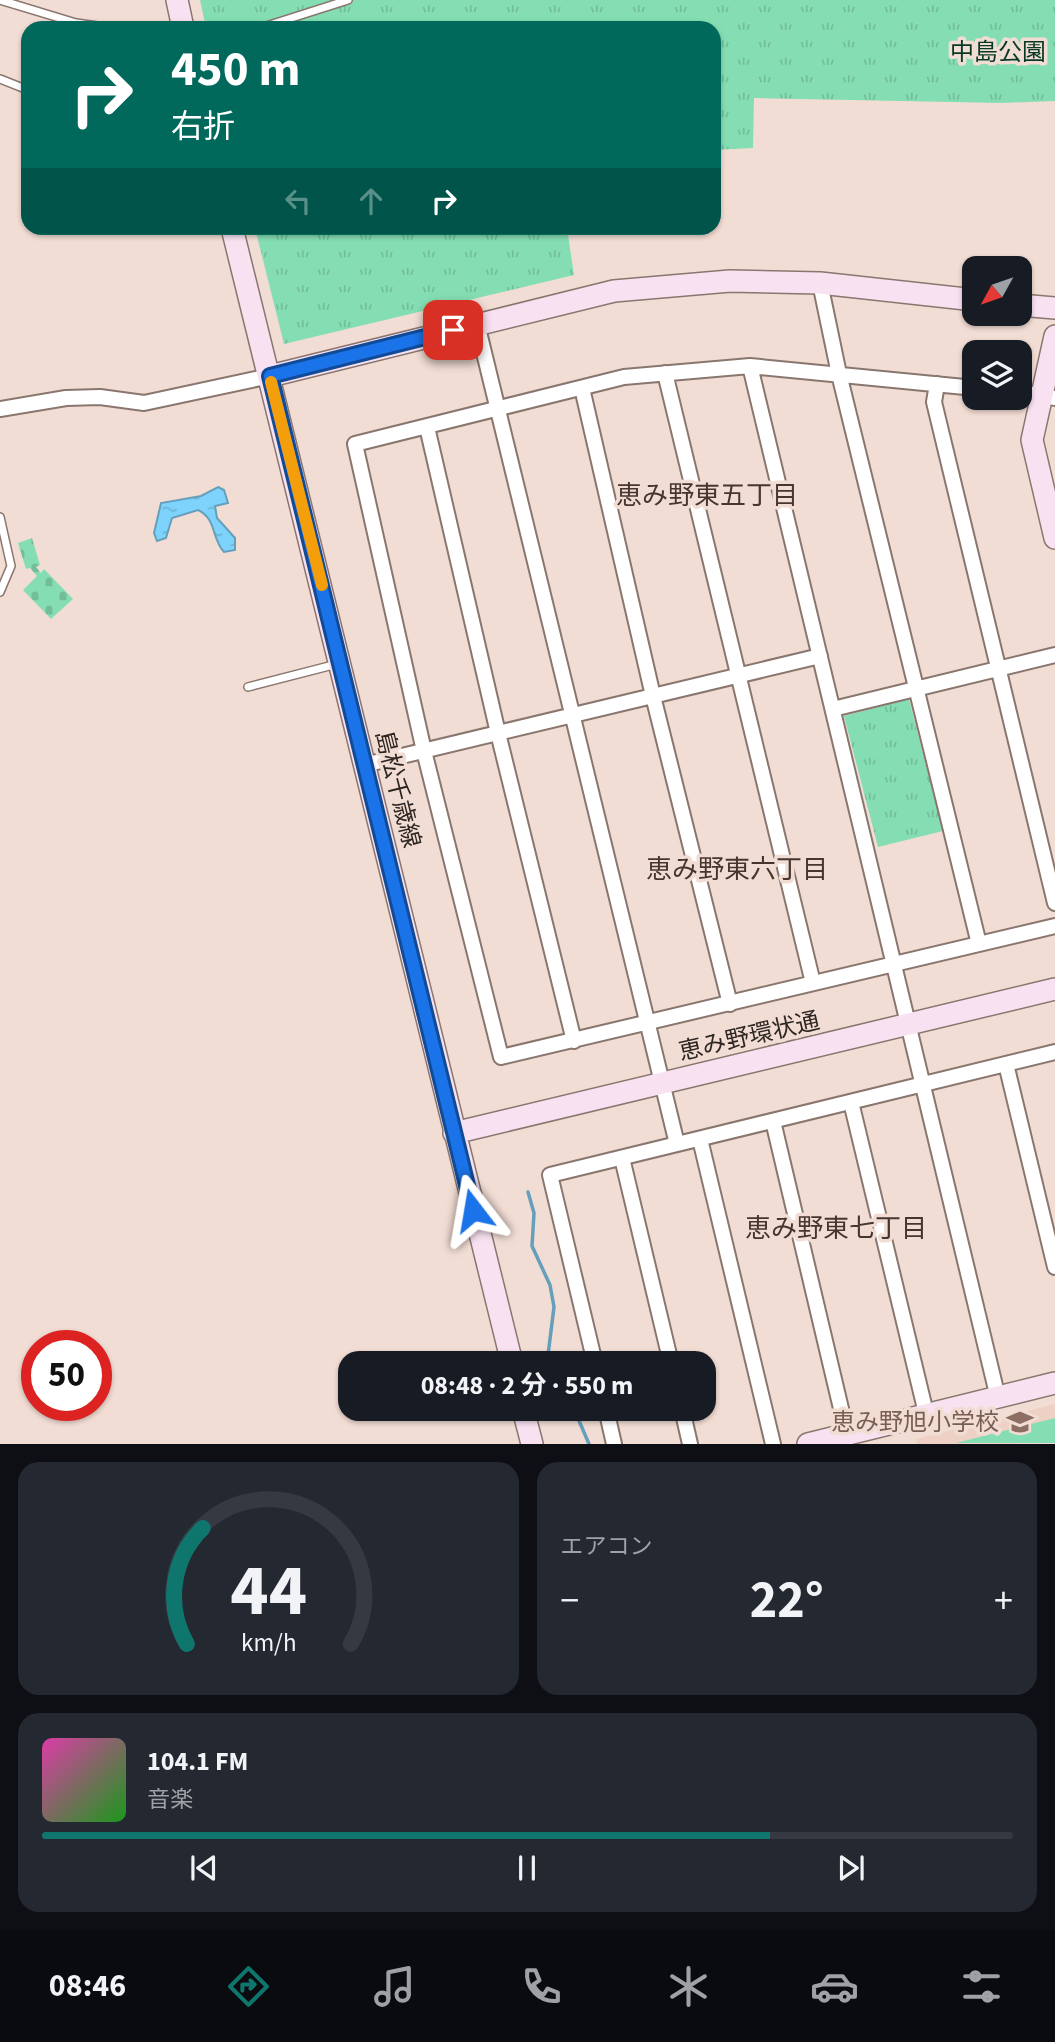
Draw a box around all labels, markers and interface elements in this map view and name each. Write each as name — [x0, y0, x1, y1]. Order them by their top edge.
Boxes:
text: 450 m — [171, 35, 300, 105]
park label: 中島公園 — [950, 35, 1046, 70]
icon: right — [56, 49, 147, 140]
text: 右折 — [171, 104, 235, 150]
icon: left — [279, 182, 317, 220]
icon: ahead — [352, 182, 390, 220]
icon: right — [425, 182, 463, 220]
north arrow — [962, 256, 1032, 326]
map controls — [962, 256, 1032, 410]
pin — [423, 300, 483, 360]
icon: arrive — [434, 311, 472, 349]
button: layers — [962, 340, 1032, 410]
district label: 恵み野東五丁目 — [616, 477, 798, 514]
street label: 島松千歳線 — [366, 727, 429, 852]
district label: 恵み野東六丁目 — [646, 851, 828, 888]
street label: 恵み野環状通 — [675, 1003, 823, 1070]
position arrow — [436, 1173, 510, 1247]
district label: 恵み野東七丁目 — [745, 1210, 927, 1247]
speed limit sign: 50 — [21, 1330, 112, 1421]
text: 08:48 · 2 分 · 550 m — [421, 1367, 633, 1404]
place label: 恵み野旭小学校 — [831, 1405, 999, 1440]
school or university icon: 恵み野旭小学校 — [1005, 1407, 1035, 1437]
text: エアコン — [561, 1530, 653, 1563]
text: 44 — [230, 1540, 307, 1644]
text: 22° — [750, 1564, 824, 1638]
text: − — [561, 1574, 579, 1628]
text: + — [994, 1574, 1013, 1628]
text: km/h — [241, 1625, 296, 1661]
text: 104.1 FM — [147, 1743, 248, 1780]
text: 音楽 — [147, 1783, 193, 1816]
icon: previous — [185, 1849, 223, 1887]
icon: pause — [508, 1849, 546, 1887]
icon: next — [832, 1849, 870, 1887]
icon: directions — [224, 1962, 273, 2011]
icon: music — [370, 1962, 419, 2011]
icon: phone — [517, 1962, 566, 2011]
icon: climate — [664, 1962, 713, 2011]
icon: car — [810, 1962, 859, 2011]
icon: filters — [957, 1962, 1006, 2011]
text: 08:46 — [49, 1963, 126, 2009]

